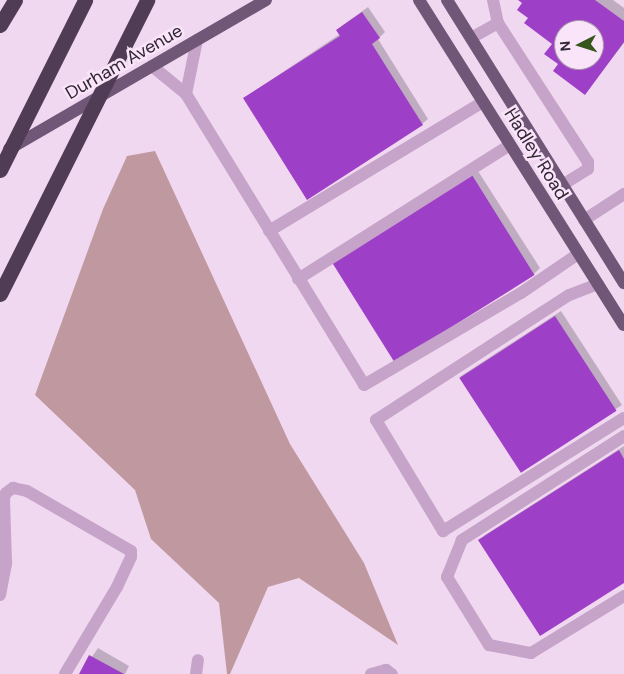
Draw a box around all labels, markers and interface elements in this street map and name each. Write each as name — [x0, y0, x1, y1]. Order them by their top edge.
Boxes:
street label: Durham Avenue — [62, 20, 186, 104]
north arrow — [554, 20, 604, 70]
text: N — [556, 40, 574, 52]
street label: Hadley Road — [499, 104, 573, 204]

